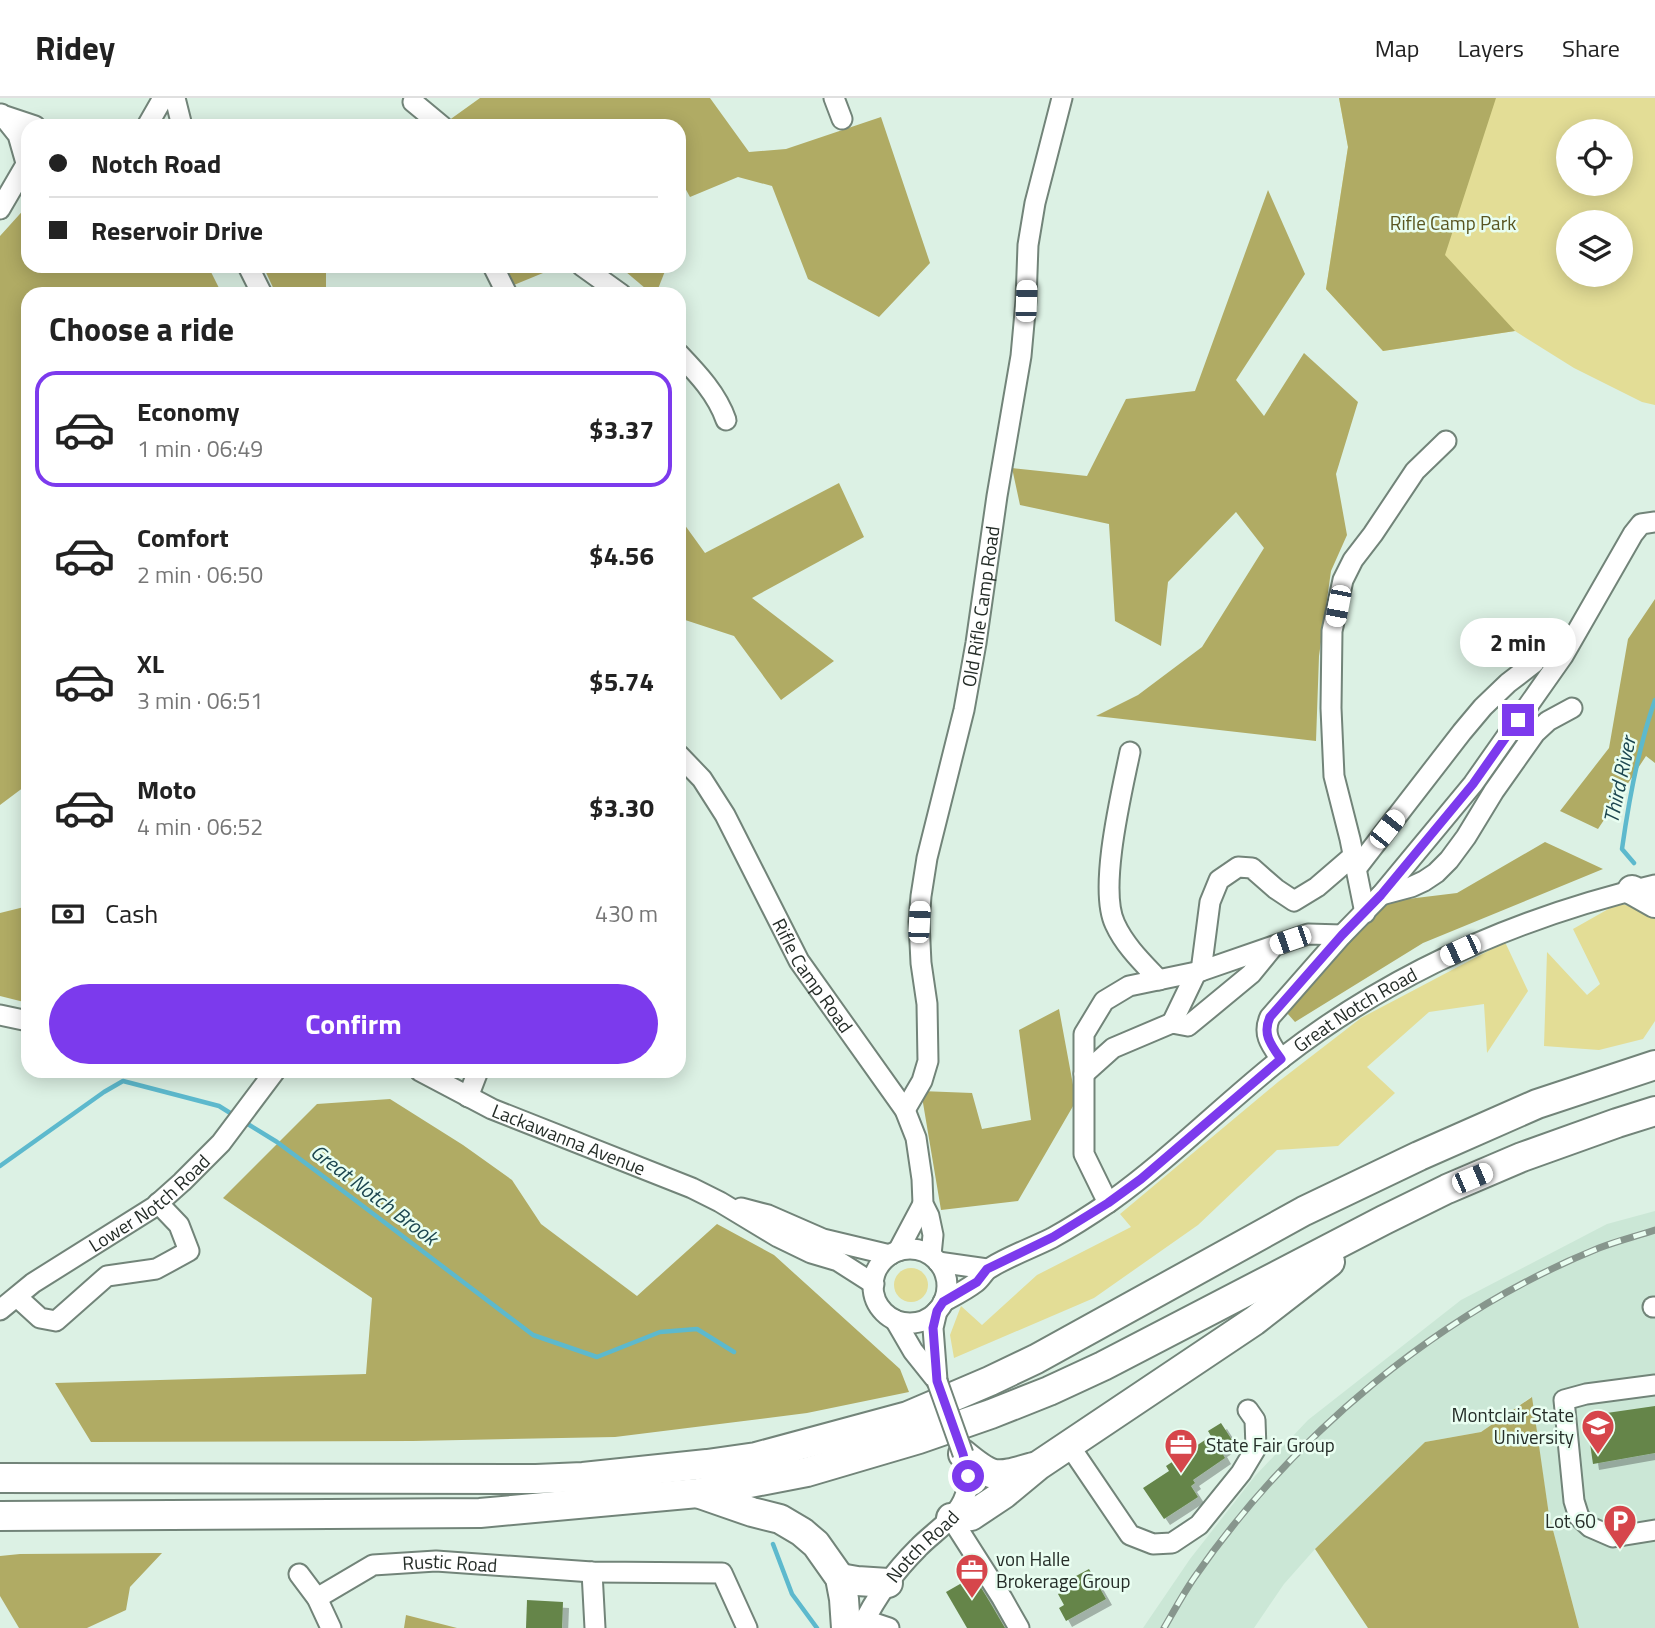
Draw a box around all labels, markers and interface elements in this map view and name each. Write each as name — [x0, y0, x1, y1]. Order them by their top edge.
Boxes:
text: Ridey — [35, 23, 115, 73]
text: Map — [1375, 30, 1420, 66]
text: Layers — [1458, 30, 1524, 66]
text: Share — [1562, 30, 1620, 66]
map controls — [1556, 119, 1633, 287]
button: locate — [1556, 119, 1633, 196]
text: Notch Road — [91, 144, 221, 183]
park label: Rifle Camp Park — [1390, 208, 1516, 237]
button: layers — [1556, 210, 1633, 287]
text: Reservoir Drive — [91, 211, 263, 250]
car — [1015, 280, 1038, 322]
text: Choose a ride — [49, 305, 234, 353]
text: Economy — [137, 392, 239, 431]
icon: car — [53, 398, 116, 461]
text: $3.37 — [589, 410, 654, 449]
text: 1 min · 06:49 — [137, 431, 263, 466]
text: Comfort — [137, 518, 229, 557]
icon: car — [53, 524, 116, 587]
street label: Old Rifle Camp Road — [953, 524, 1007, 689]
text: $4.56 — [589, 536, 654, 575]
text: 2 min · 06:50 — [137, 557, 263, 592]
car — [1324, 583, 1353, 629]
callout: 2 min — [1460, 618, 1576, 668]
text: 2 min — [1490, 625, 1546, 660]
text: XL — [137, 644, 164, 683]
icon: car — [53, 650, 116, 713]
text: $5.74 — [589, 662, 654, 701]
text: 3 min · 06:51 — [137, 683, 263, 718]
route end — [1502, 704, 1534, 736]
water label: Third River — [1594, 731, 1644, 826]
text: Moto — [137, 770, 196, 809]
icon: car — [53, 776, 116, 839]
text: $3.30 — [589, 788, 654, 827]
car — [1366, 806, 1409, 852]
text: 4 min · 06:52 — [137, 809, 263, 844]
text: Cash — [105, 894, 158, 933]
icon: cash — [49, 895, 87, 933]
text: 430 m — [595, 896, 658, 931]
car — [908, 900, 931, 944]
street label: Rifle Camp Road — [766, 913, 861, 1038]
car — [1267, 923, 1314, 957]
car — [1437, 932, 1484, 968]
street label: Great Notch Road — [1287, 959, 1422, 1059]
button: Confirm — [49, 984, 658, 1064]
street label: Lackawanna Avenue — [488, 1095, 650, 1182]
water label: Great Notch Brook — [304, 1136, 447, 1254]
street label: Lower Notch Road — [82, 1147, 216, 1259]
car — [1449, 1160, 1496, 1196]
place label: Montclair State University — [1452, 1400, 1574, 1451]
school or university icon: Montclair State University — [1579, 1407, 1617, 1456]
office icon: State Fair Group — [1162, 1426, 1200, 1475]
place label: State Fair Group — [1206, 1430, 1335, 1459]
route start — [952, 1460, 984, 1492]
parking icon: Lot 60 — [1601, 1502, 1639, 1551]
street label: Notch Road — [878, 1503, 966, 1589]
place label: Lot 60 — [1545, 1506, 1596, 1535]
place label: von Halle Brokerage Group — [996, 1544, 1130, 1595]
street label: Rustic Road — [401, 1546, 498, 1579]
office icon: von Halle Brokerage Group — [953, 1551, 991, 1600]

